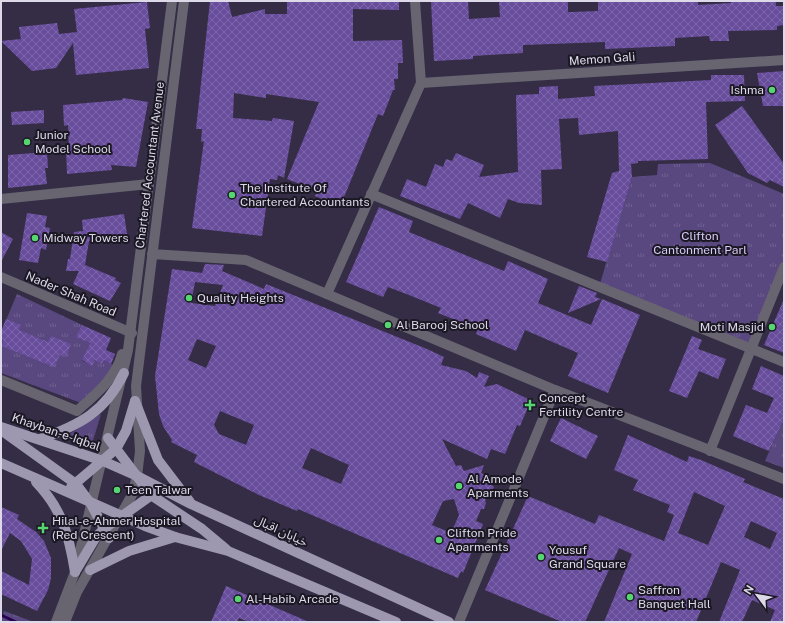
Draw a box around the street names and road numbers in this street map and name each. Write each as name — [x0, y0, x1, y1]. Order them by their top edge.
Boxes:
street label: Memon Gali — [568, 50, 636, 68]
street label: Chartered Accountant Avenue — [133, 81, 167, 249]
street label: Nader Shah Road — [24, 269, 118, 319]
street label: Khayban-e-Iqbal — [10, 410, 102, 454]
street label: خیابان اقبال — [252, 513, 310, 549]

